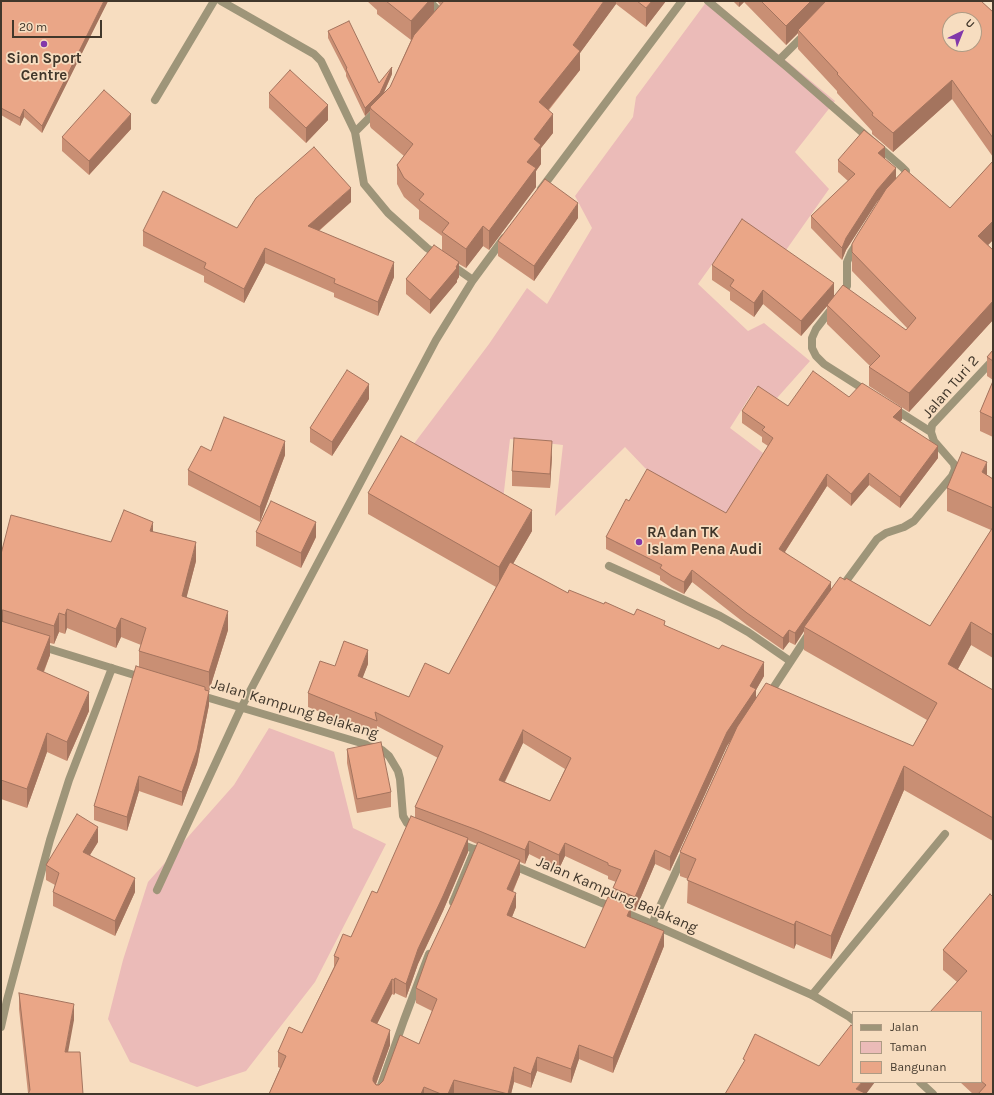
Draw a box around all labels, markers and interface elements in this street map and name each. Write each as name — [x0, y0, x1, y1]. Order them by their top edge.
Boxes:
scale bar — [14, 12, 104, 38]
north arrow — [942, 12, 982, 52]
text: U — [963, 16, 977, 31]
text: 20 m — [19, 20, 47, 34]
marker: Sion Sport Centre — [39, 39, 49, 49]
place label: Sion Sport Centre — [6, 50, 82, 85]
street label: Jalan Turi 2 — [919, 352, 983, 422]
place label: RA dan TK Islam Pena Audi — [647, 524, 762, 559]
marker: RA dan TK Islam Pena Audi — [634, 537, 644, 547]
street label: Jalan Kampung Belakang — [209, 675, 381, 743]
street label: Jalan Kampung Belakang — [534, 853, 700, 937]
legend — [852, 1011, 982, 1083]
text: Jalan — [890, 1020, 919, 1034]
text: Taman — [890, 1040, 927, 1054]
text: Bangunan — [890, 1060, 946, 1074]

